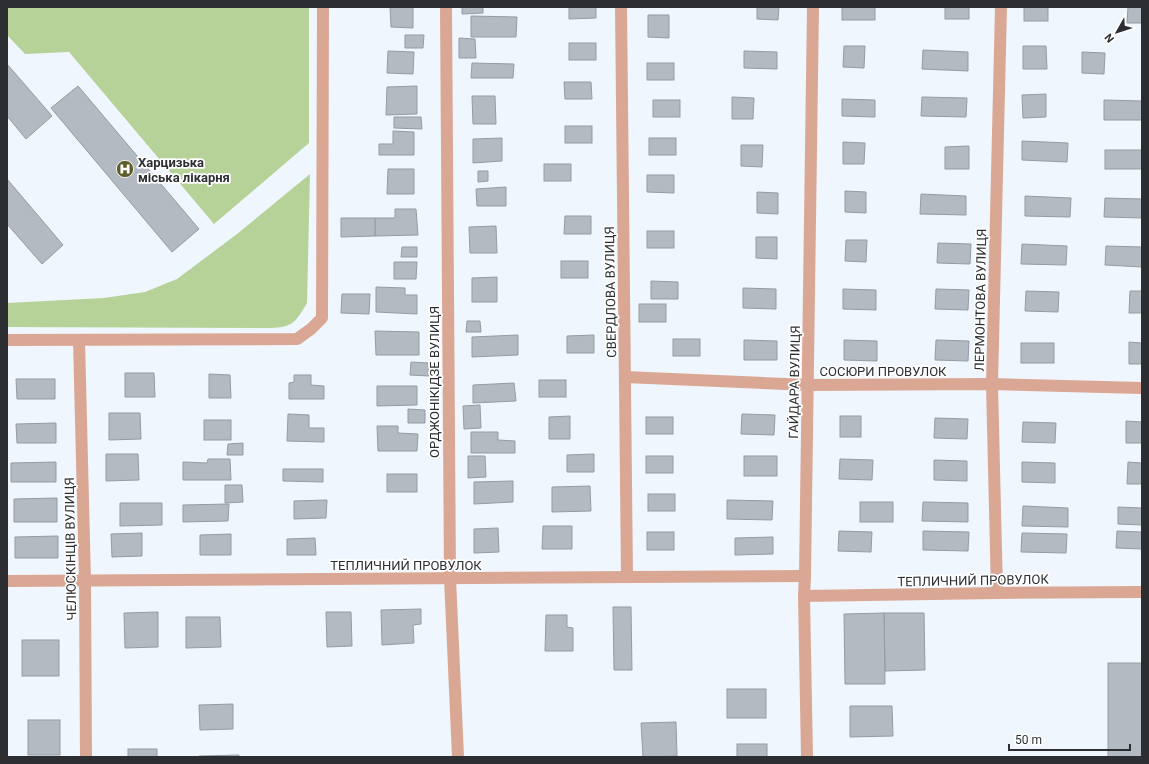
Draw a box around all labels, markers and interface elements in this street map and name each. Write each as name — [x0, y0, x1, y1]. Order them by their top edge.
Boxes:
north arrow — [1097, 12, 1137, 52]
text: N — [1102, 31, 1117, 45]
place label: Харцизька міська лікарня — [138, 155, 230, 185]
hospital icon: Харцизька міська лікарня — [115, 159, 135, 179]
street label: СВЕРДЛОВА ВУЛИЦЯ — [602, 226, 619, 358]
street label: ЛЕРМОНТОВА ВУЛИЦЯ — [972, 229, 989, 371]
street label: ОРДЖОНІКІДЗЕ ВУЛИЦЯ — [427, 306, 442, 458]
street label: ГАЙДАРА ВУЛИЦЯ — [786, 325, 803, 439]
street label: СОСЮРИ ПРОВУЛОК — [820, 364, 947, 379]
street label: ЧЕЛЮСКІНЦІВ ВУЛИЦЯ — [62, 477, 79, 621]
street label: ТЕПЛИЧНИЙ ПРОВУЛОК — [330, 558, 482, 573]
street label: ТЕПЛИЧНИЙ ПРОВУЛОК — [897, 572, 1049, 589]
scale bar — [1009, 726, 1130, 752]
text: 50 m — [1015, 733, 1042, 747]

